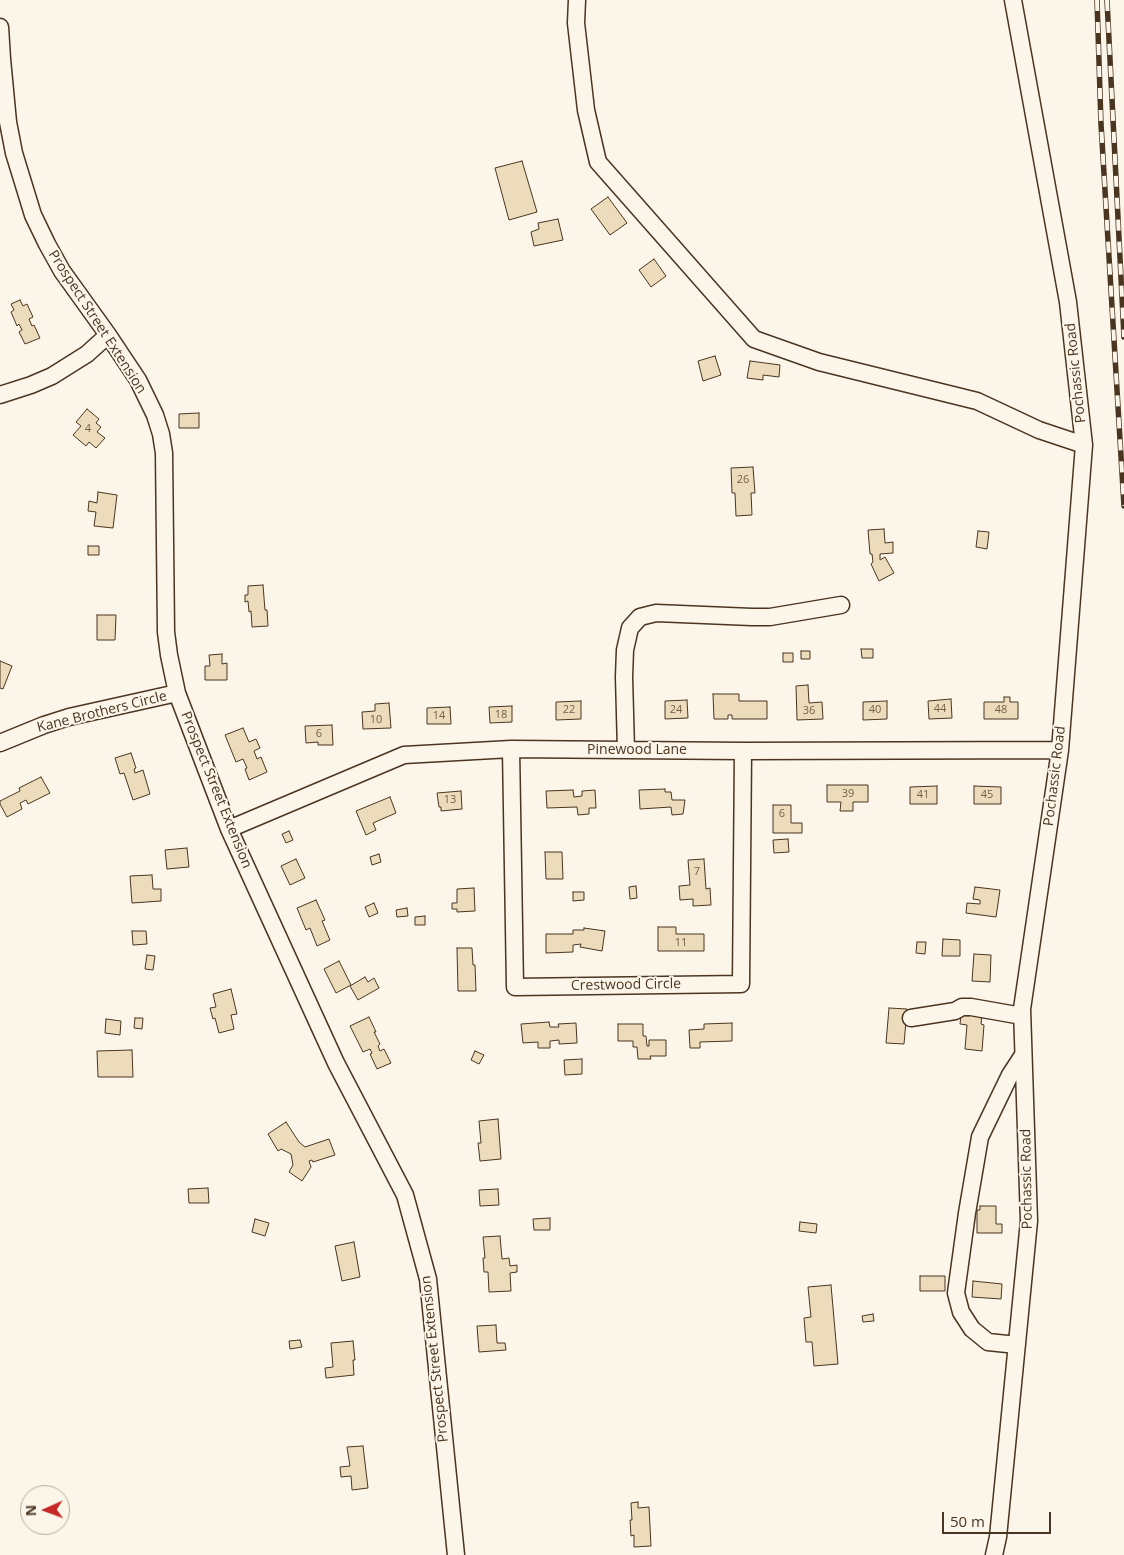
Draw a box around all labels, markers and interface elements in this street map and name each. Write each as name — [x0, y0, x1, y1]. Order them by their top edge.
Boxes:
street label: Prospect Street Extension — [44, 247, 150, 397]
street label: Pochassic Road — [1062, 322, 1090, 424]
house number: 4 — [85, 422, 91, 436]
house number: 26 — [737, 473, 749, 487]
street label: Kane Brothers Circle — [35, 688, 169, 736]
house number: 44 — [934, 702, 946, 716]
house number: 22 — [563, 703, 575, 717]
house number: 24 — [670, 703, 682, 717]
house number: 40 — [869, 703, 881, 717]
house number: 48 — [995, 703, 1007, 717]
house number: 36 — [803, 704, 815, 718]
house number: 18 — [495, 708, 507, 722]
street label: Prospect Street Extension — [177, 709, 255, 871]
house number: 14 — [433, 709, 445, 723]
house number: 10 — [370, 713, 382, 727]
street label: Pochassic Road — [1041, 725, 1069, 827]
house number: 6 — [316, 727, 322, 741]
street label: Pinewood Lane — [587, 742, 687, 758]
house number: 39 — [842, 787, 854, 801]
house number: 41 — [917, 788, 929, 802]
house number: 45 — [981, 788, 993, 802]
house number: 13 — [444, 793, 456, 807]
house number: 6 — [779, 807, 785, 821]
house number: 7 — [694, 865, 700, 879]
house number: 11 — [675, 936, 687, 950]
street label: Crestwood Circle — [571, 976, 681, 994]
street label: Pochassic Road — [1018, 1129, 1036, 1229]
street label: Prospect Street Extension — [418, 1275, 452, 1443]
north arrow — [20, 1485, 70, 1535]
scale bar — [944, 1502, 1053, 1534]
text: N — [21, 1504, 40, 1517]
text: 50 m — [950, 1511, 985, 1531]

